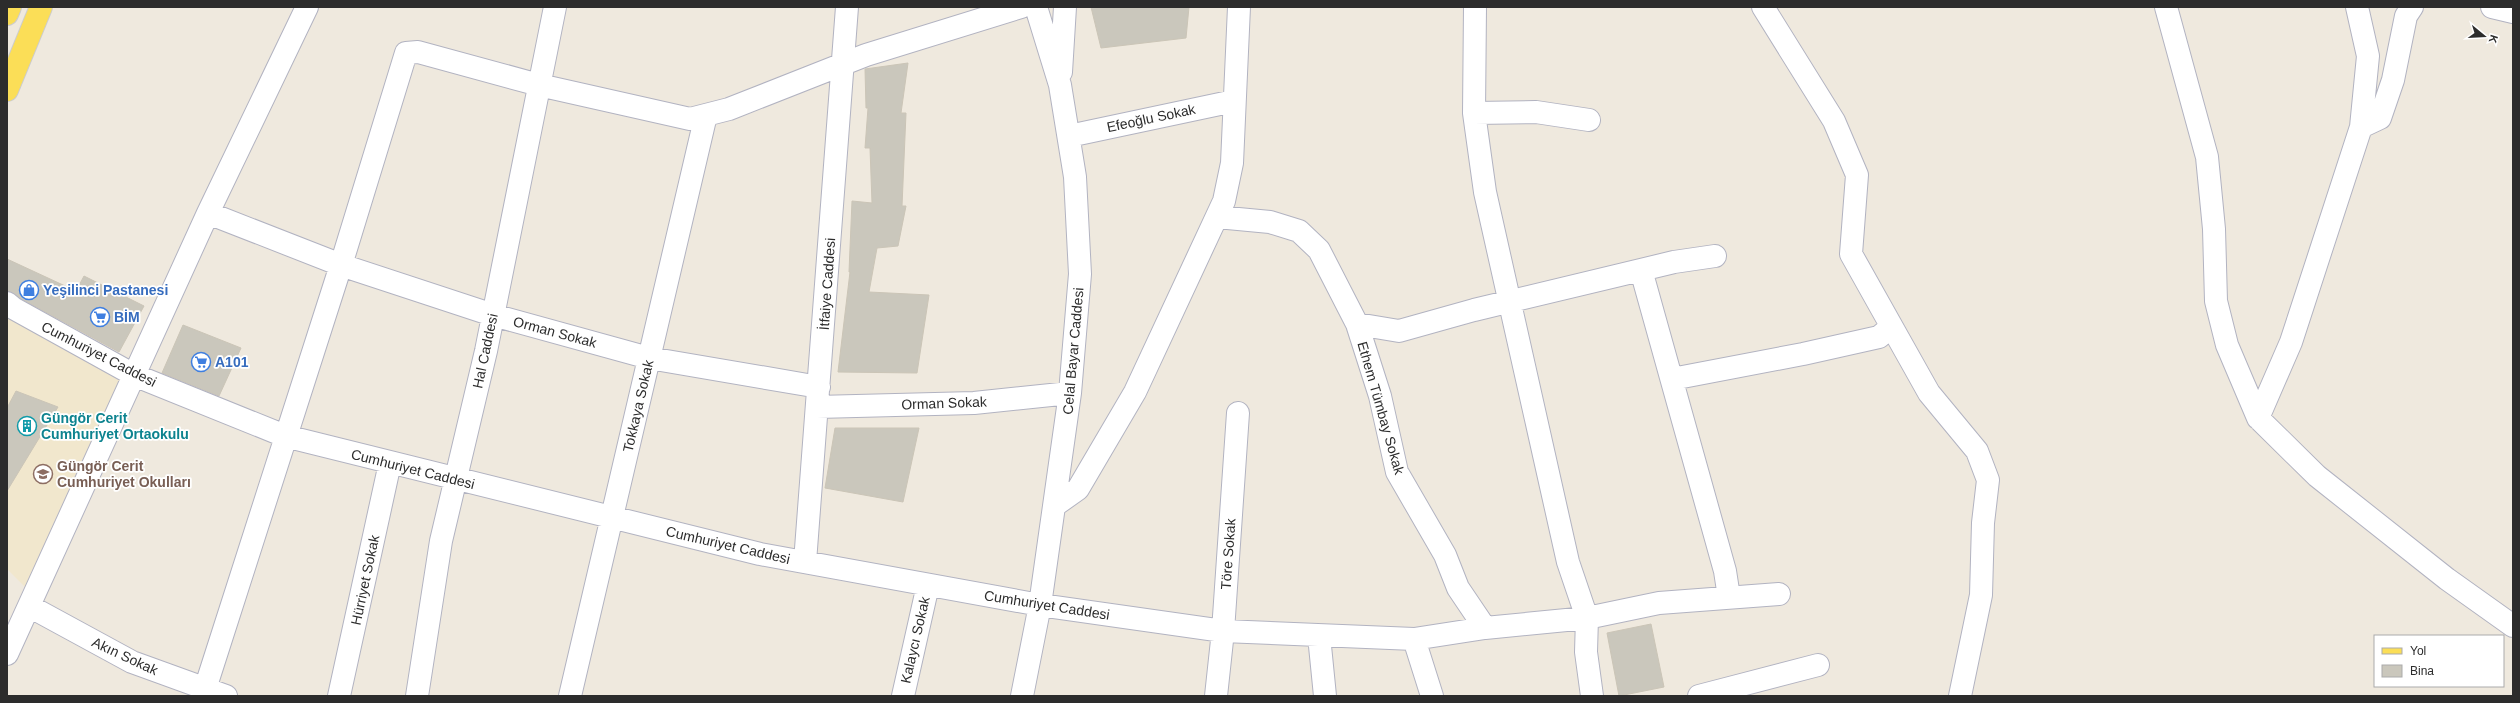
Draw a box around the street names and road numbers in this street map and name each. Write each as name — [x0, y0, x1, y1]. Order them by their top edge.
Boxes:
street label: Efeoğlu Sokak — [1105, 101, 1198, 135]
street label: İtfaiye Caddesi — [815, 237, 838, 331]
street label: Celal Bayar Caddesi — [1059, 287, 1087, 415]
street label: Hal Caddesi — [469, 312, 501, 390]
street label: Orman Sokak — [512, 313, 599, 351]
street label: Cumhuriyet Caddesi — [39, 318, 159, 390]
street label: Ethem Tümbay Sokak — [1354, 340, 1408, 477]
street label: Tokkaya Sokak — [620, 357, 657, 454]
street label: Orman Sokak — [901, 393, 988, 412]
street label: Cumhuriyet Caddesi — [350, 446, 476, 492]
street label: Töre Sokak — [1218, 517, 1239, 590]
street label: Cumhuriyet Caddesi — [664, 523, 792, 567]
street label: Hürriyet Sokak — [348, 532, 383, 627]
street label: Cumhuriyet Caddesi — [983, 587, 1111, 623]
street label: Kalaycı Sokak — [897, 594, 933, 685]
street label: Akın Sokak — [90, 634, 161, 679]

